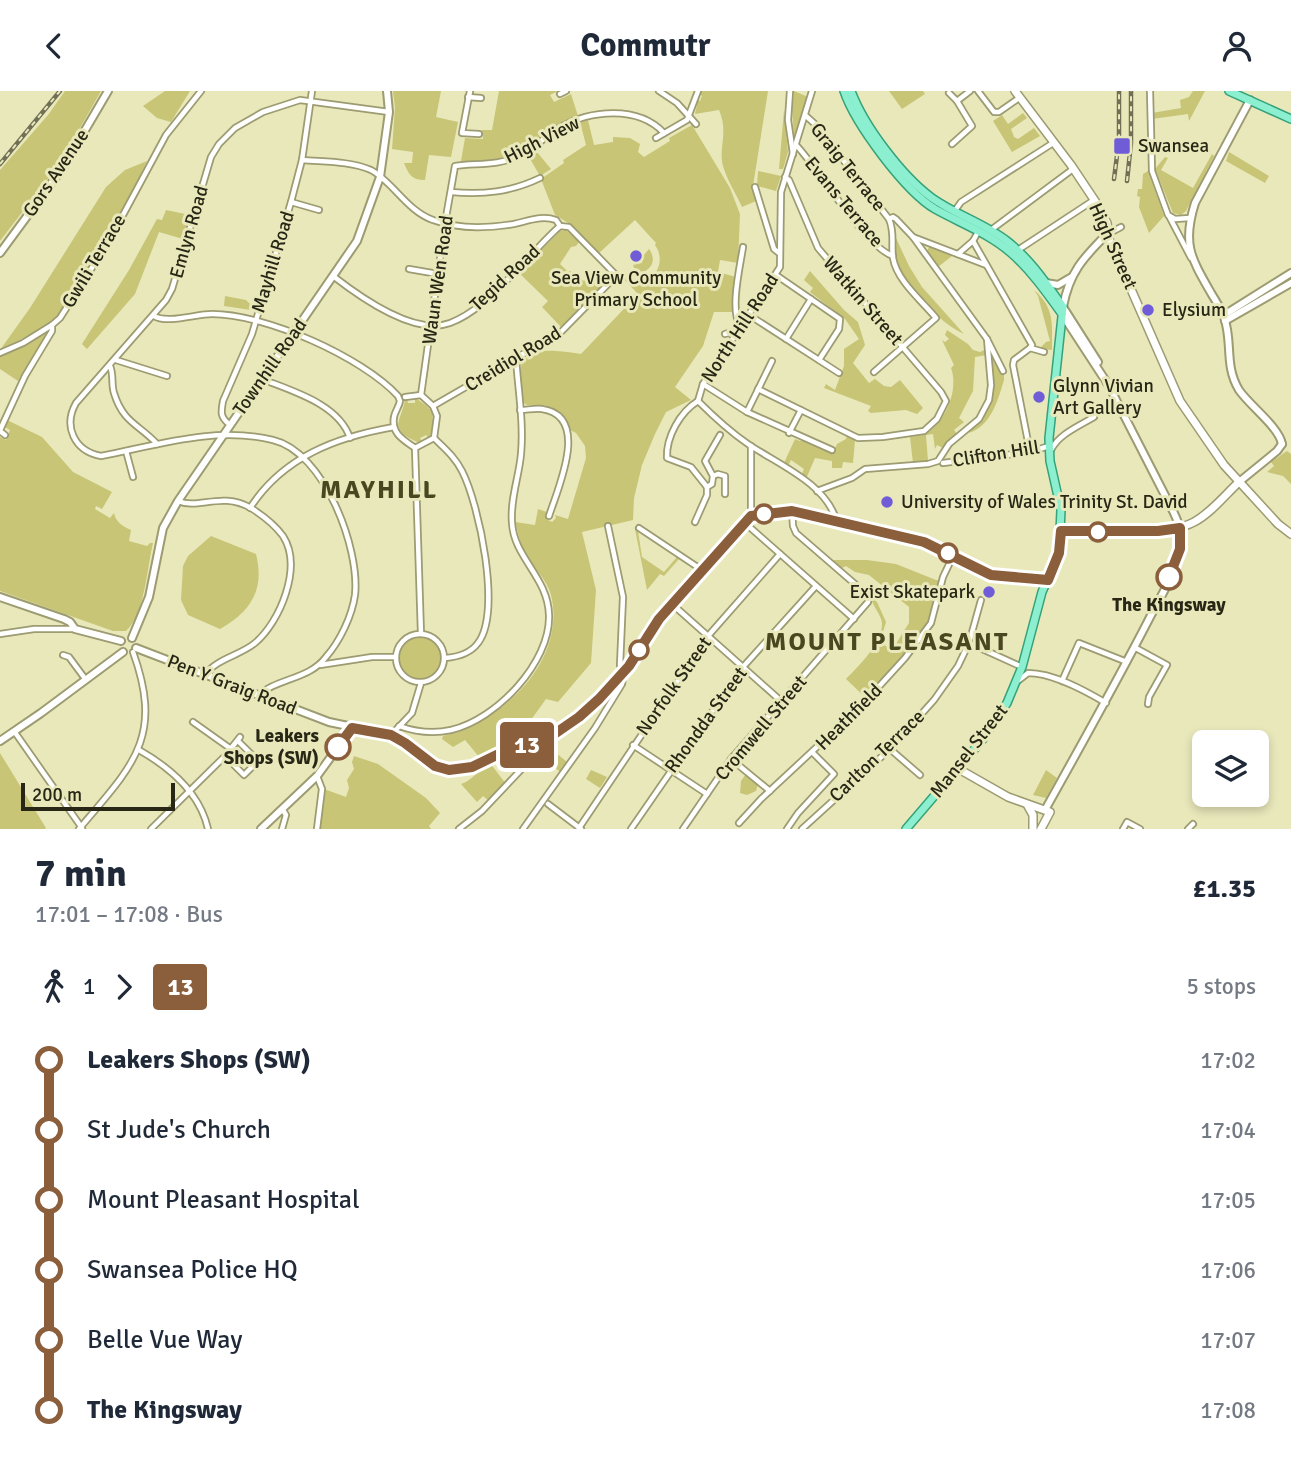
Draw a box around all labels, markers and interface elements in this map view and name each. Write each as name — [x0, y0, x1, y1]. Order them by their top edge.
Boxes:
text: Commutr — [580, 26, 711, 65]
icon: back — [35, 27, 73, 65]
icon: person — [1218, 27, 1256, 65]
street label: High View — [500, 111, 584, 169]
street label: Graig Terrace — [805, 118, 891, 216]
street label: Gors Avenue — [18, 124, 94, 222]
place label: Swansea — [1138, 134, 1209, 158]
marker: Swansea — [1112, 136, 1132, 156]
street label: Evans Terrace — [799, 152, 889, 252]
street label: Emlyn Road — [164, 183, 214, 281]
street label: High Street — [1083, 199, 1143, 293]
street label: Mayhill Road — [246, 208, 300, 316]
street label: Gwili Terrace — [57, 210, 131, 312]
street label: Waun Wen Road — [417, 214, 459, 346]
street label: Tegid Road — [465, 239, 545, 317]
marker: Sea View Community Primary School — [628, 248, 644, 264]
street label: Watkin Street — [818, 252, 908, 351]
place label: Sea View Community Primary School — [551, 266, 721, 312]
street label: North Hill Road — [696, 269, 784, 387]
place label: Elysium — [1162, 298, 1226, 322]
marker: Elysium — [1140, 302, 1156, 318]
street label: Townhill Road — [228, 314, 312, 420]
street label: Creidiol Road — [460, 321, 566, 397]
place label: Glynn Vivian Art Gallery — [1053, 374, 1154, 420]
marker: Glynn Vivian Art Gallery — [1031, 389, 1047, 405]
street label: Clifton Hill — [951, 435, 1041, 473]
district label: MAYHILL — [320, 474, 438, 506]
place label: University of Wales Trinity St. David — [901, 490, 1188, 514]
marker: University of Wales Trinity St. David — [879, 494, 895, 510]
unlabelled marker — [754, 504, 774, 524]
unlabelled marker — [1088, 522, 1108, 542]
unlabelled marker — [938, 543, 958, 563]
marker: The Kingsway — [1156, 564, 1182, 590]
place label: Exist Skatepark — [849, 580, 975, 604]
marker: Exist Skatepark — [981, 584, 997, 600]
place label: The Kingsway — [1112, 593, 1226, 617]
district label: MOUNT PLEASANT — [765, 626, 1009, 658]
street label: Norfolk Street — [631, 632, 717, 740]
unlabelled marker — [629, 640, 649, 660]
street label: Pen Y Graig Road — [164, 649, 300, 721]
street label: Rhondda Street — [659, 662, 753, 778]
street label: Cromwell Street — [710, 670, 812, 786]
street label: Heathfield — [811, 679, 887, 755]
street label: Mansel Street — [925, 699, 1013, 803]
street label: Carlton Terrace — [824, 705, 930, 807]
line badge: 13 — [496, 722, 558, 768]
place label: Leakers Shops (SW) — [224, 724, 319, 770]
text: 13 — [514, 730, 540, 760]
map controls — [1192, 730, 1269, 807]
button: layers — [1192, 730, 1269, 807]
marker: Leakers Shops (SW) — [325, 734, 351, 760]
scale bar — [21, 780, 175, 812]
text: 200 m — [32, 783, 82, 807]
text: 7 min — [35, 850, 127, 897]
text: £1.35 — [1192, 873, 1256, 905]
text: 17:01 – 17:08 · Bus — [35, 900, 223, 929]
icon: walk — [35, 968, 73, 1006]
icon: forward — [105, 968, 143, 1006]
text: 1 — [83, 972, 95, 1001]
text: 13 — [167, 972, 193, 1002]
text: 5 stops — [1186, 972, 1256, 1001]
text: Leakers Shops (SW) — [87, 1044, 311, 1076]
text: 17:02 — [1200, 1046, 1256, 1075]
text: St Jude's Church — [87, 1114, 271, 1146]
text: 17:04 — [1200, 1116, 1256, 1145]
text: Mount Pleasant Hospital — [87, 1184, 360, 1216]
text: 17:05 — [1200, 1186, 1256, 1215]
text: Swansea Police HQ — [87, 1254, 298, 1286]
text: 17:06 — [1200, 1256, 1256, 1285]
text: Belle Vue Way — [87, 1324, 242, 1356]
text: 17:07 — [1200, 1326, 1256, 1355]
text: The Kingsway — [87, 1394, 242, 1426]
text: 17:08 — [1200, 1396, 1256, 1425]

